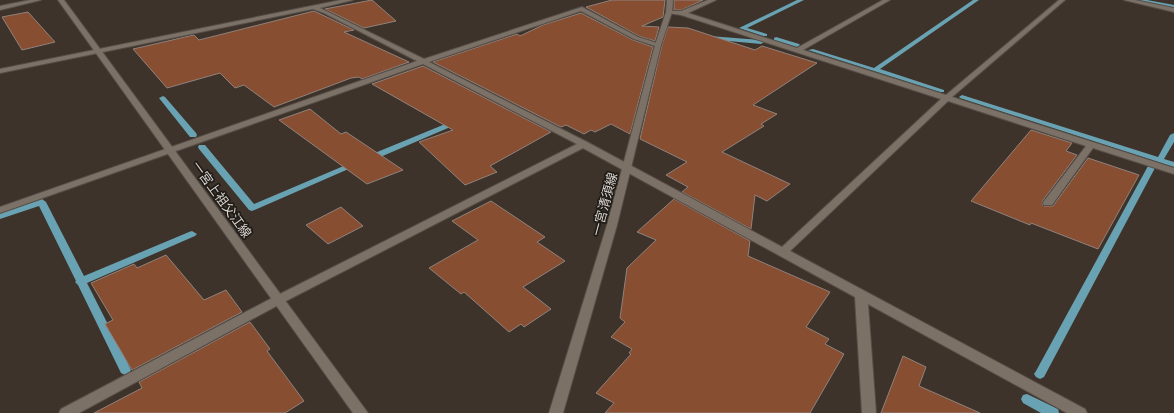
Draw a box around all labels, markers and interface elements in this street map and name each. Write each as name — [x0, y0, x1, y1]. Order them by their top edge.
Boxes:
street label: 一宮上祖父江線 — [189, 157, 255, 241]
street label: 一宮清須線 — [588, 171, 620, 237]

